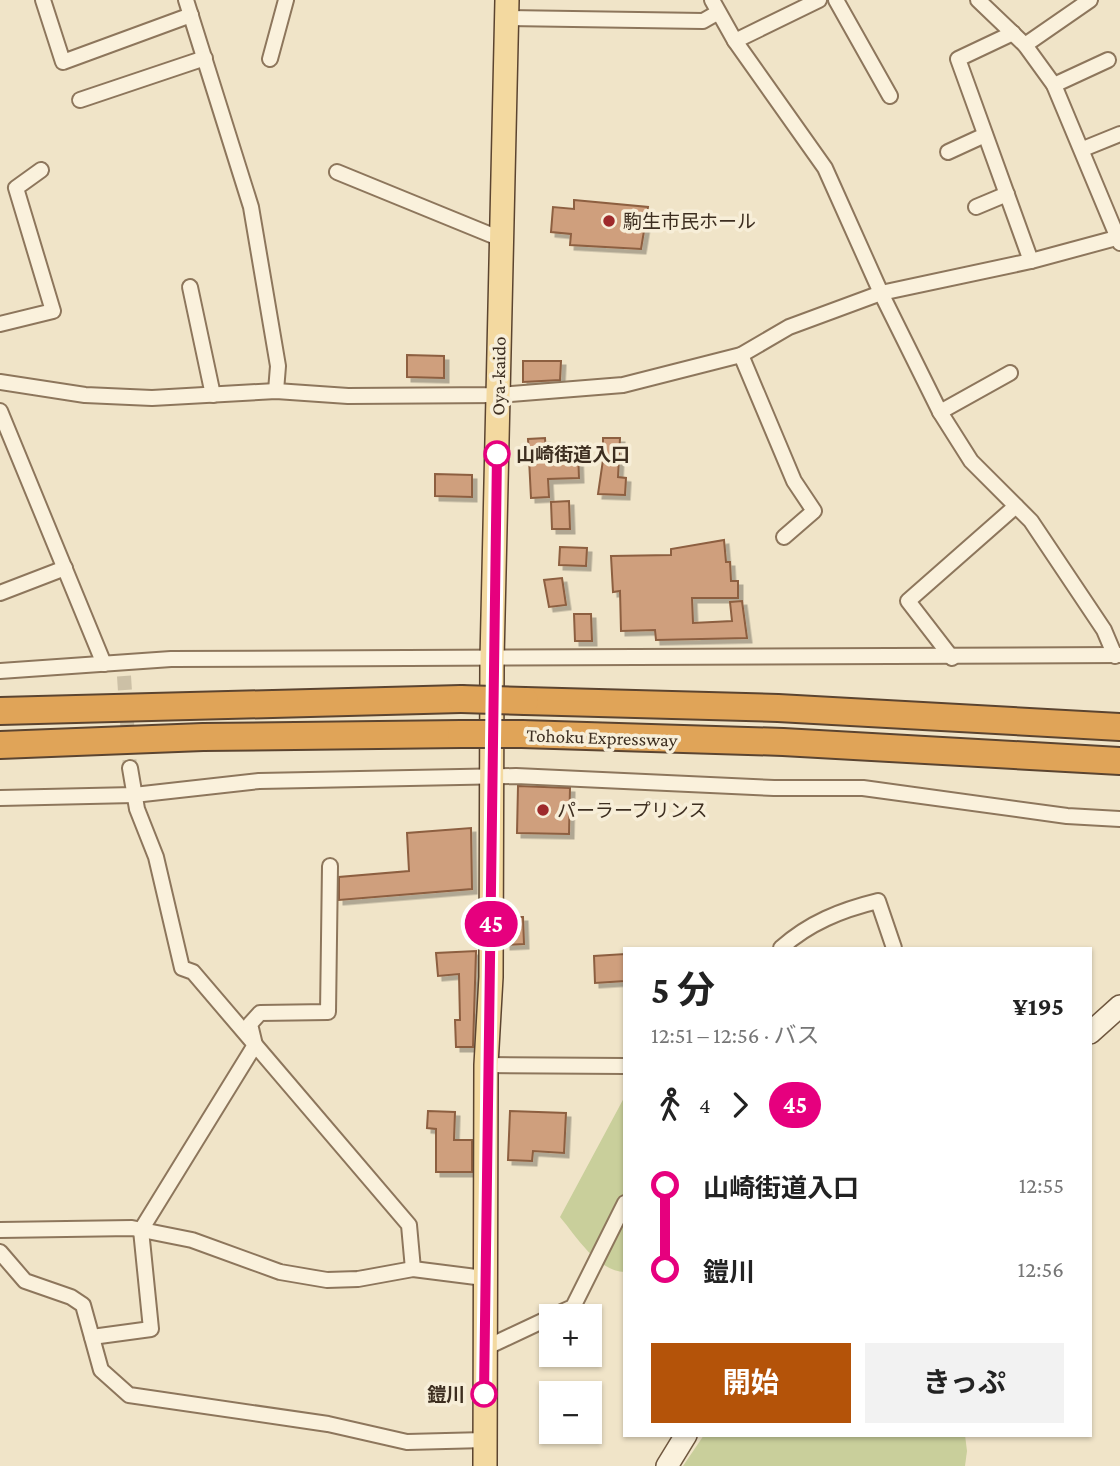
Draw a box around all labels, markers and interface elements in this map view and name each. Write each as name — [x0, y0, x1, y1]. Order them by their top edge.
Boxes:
place label: 駒生市民ホール — [623, 211, 756, 232]
marker: 駒生市民ホール — [601, 213, 617, 229]
street label: Oya-kaido — [487, 336, 510, 416]
marker: 山崎街道入口 — [484, 441, 510, 467]
place label: 山崎街道入口 — [516, 444, 630, 465]
street label: Tohoku Expressway — [526, 724, 678, 751]
place label: パーラープリンス — [557, 800, 707, 821]
marker: パーラープリンス — [535, 802, 551, 818]
line badge: 45 — [460, 901, 522, 947]
text: 45 — [479, 910, 503, 937]
text: 5 分 — [651, 969, 715, 1011]
text: ¥195 — [1013, 992, 1064, 1021]
text: 12:51 – 12:56 · バス — [651, 1022, 820, 1048]
icon: walk — [651, 1086, 689, 1124]
icon: forward — [721, 1086, 759, 1124]
text: 45 — [783, 1091, 807, 1118]
text: 4 — [699, 1092, 711, 1118]
text: 12:55 — [1019, 1172, 1064, 1198]
text: 山崎街道入口 — [703, 1174, 859, 1203]
text: 12:56 — [1018, 1256, 1064, 1282]
text: 鎧川 — [703, 1258, 755, 1287]
map controls — [539, 1304, 602, 1444]
button: + — [539, 1304, 602, 1367]
button: 開始 — [651, 1343, 851, 1423]
button: きっぷ — [865, 1343, 1064, 1423]
marker: 鎧川 — [471, 1381, 497, 1407]
button: − — [539, 1381, 602, 1444]
place label: 鎧川 — [427, 1384, 465, 1405]

